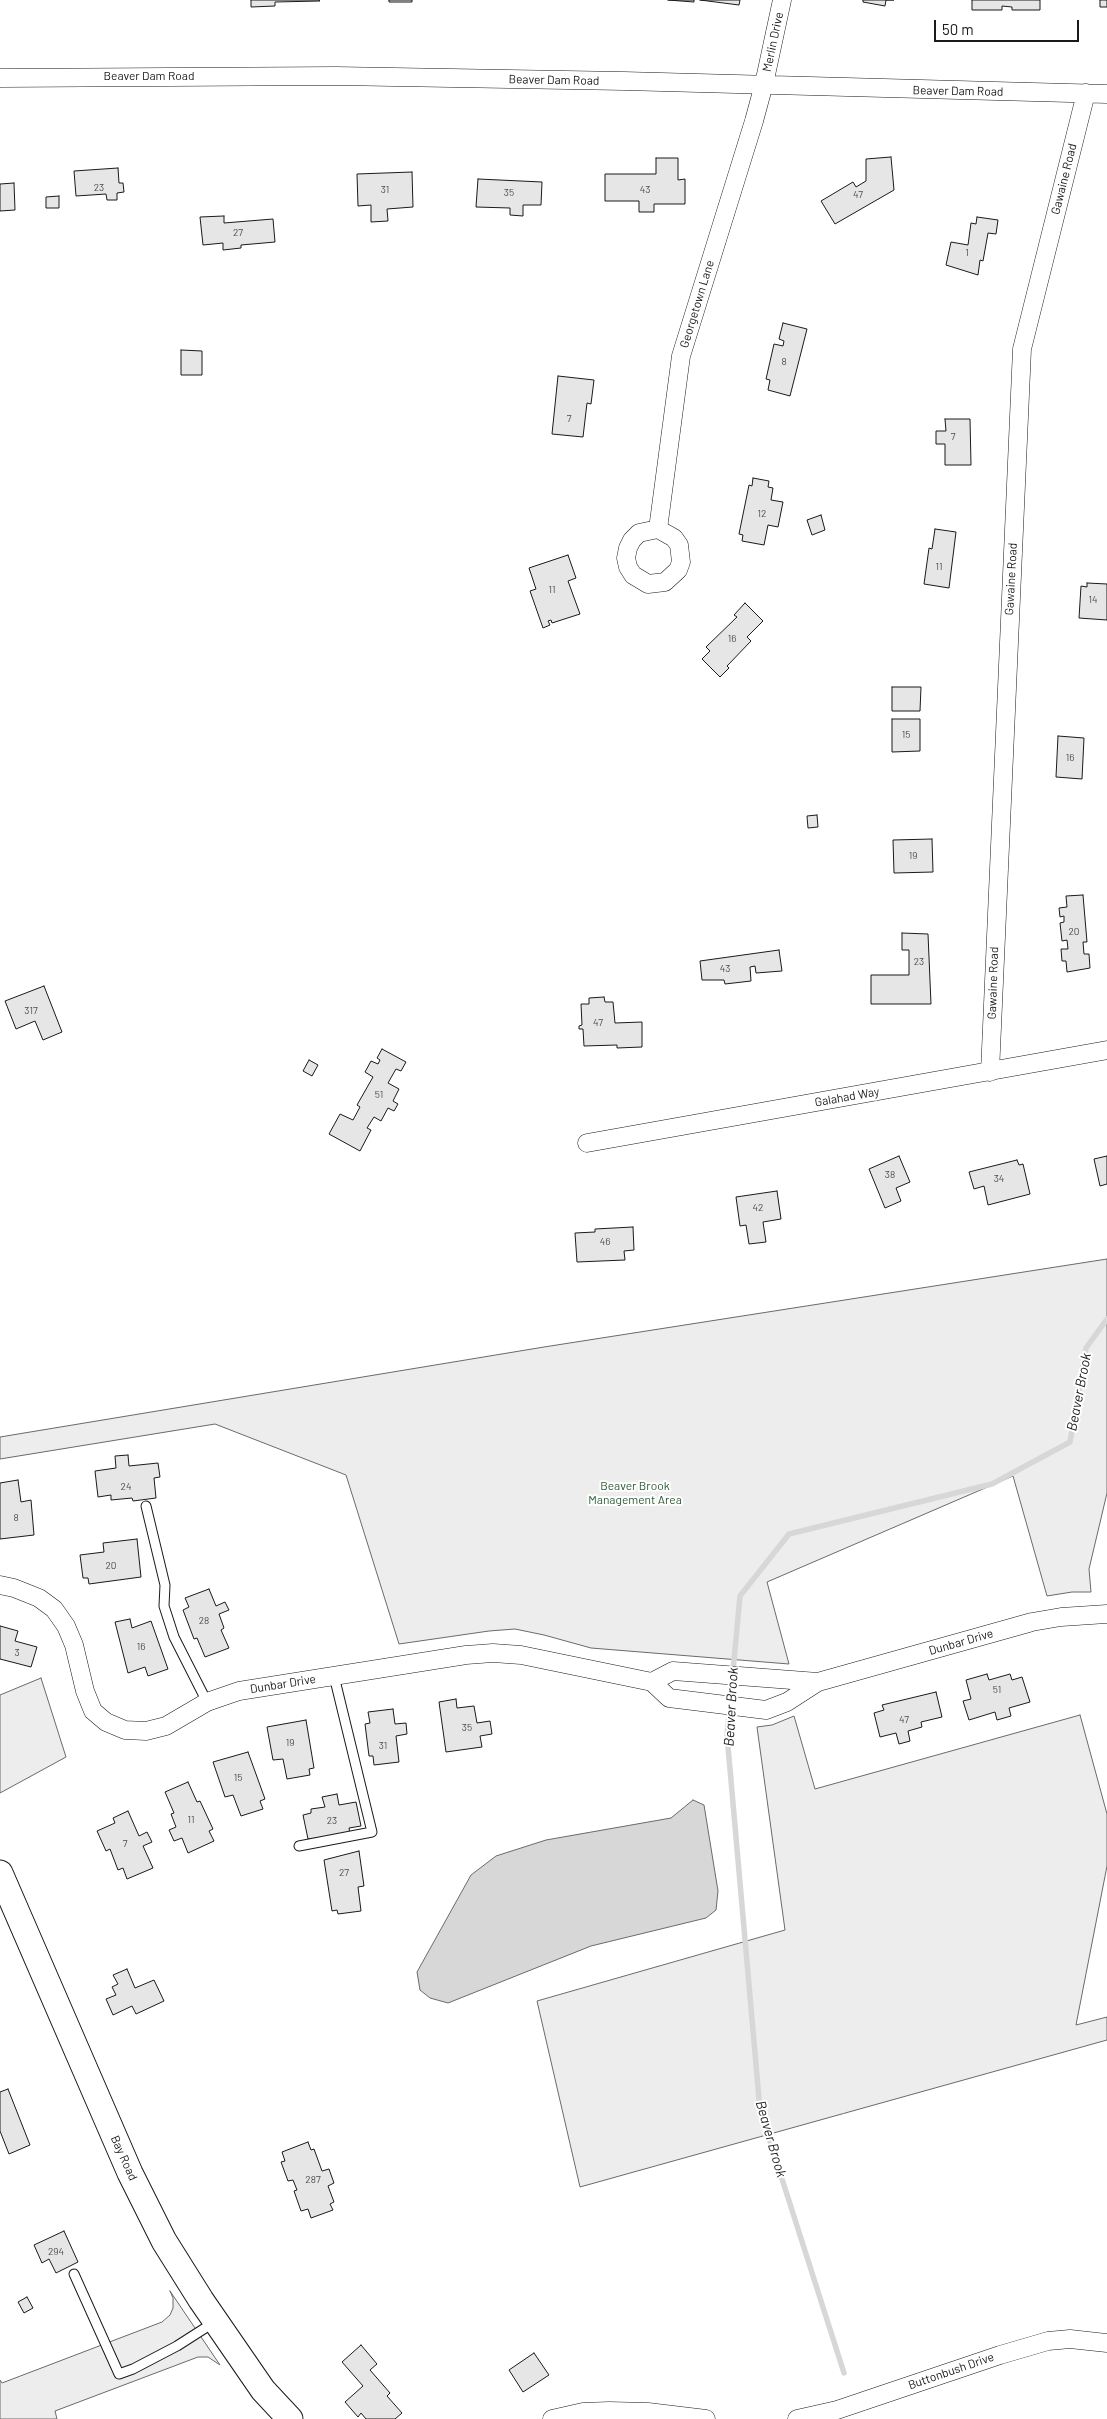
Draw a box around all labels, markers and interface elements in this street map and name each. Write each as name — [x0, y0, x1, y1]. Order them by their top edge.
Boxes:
scale bar — [937, 10, 1082, 42]
street label: Merlin Drive — [760, 11, 786, 73]
text: 50 m — [942, 20, 974, 38]
street label: Beaver Dam Road — [104, 69, 194, 83]
street label: Beaver Dam Road — [508, 72, 600, 88]
street label: Beaver Dam Road — [912, 83, 1004, 99]
street label: Gawaine Road — [1048, 142, 1080, 216]
house number: 23 — [94, 182, 104, 194]
house number: 31 — [381, 184, 389, 196]
house number: 43 — [640, 184, 650, 196]
house number: 35 — [504, 187, 514, 199]
house number: 47 — [853, 189, 863, 201]
house number: 27 — [233, 227, 243, 239]
house number: 1 — [965, 247, 969, 259]
street label: Georgetown Lane — [677, 258, 717, 350]
house number: 8 — [781, 356, 787, 368]
house number: 7 — [567, 413, 571, 425]
house number: 7 — [951, 431, 955, 443]
house number: 12 — [758, 508, 766, 520]
street label: Gawaine Road — [1002, 542, 1020, 616]
house number: 11 — [935, 561, 943, 573]
house number: 11 — [548, 584, 556, 596]
house number: 14 — [1088, 594, 1098, 606]
house number: 16 — [728, 633, 736, 645]
house number: 15 — [902, 729, 910, 741]
house number: 16 — [1066, 752, 1074, 764]
house number: 19 — [909, 850, 917, 862]
house number: 20 — [1068, 926, 1080, 938]
street label: Gawaine Road — [985, 946, 1001, 1020]
house number: 23 — [914, 956, 924, 968]
house number: 43 — [720, 963, 730, 975]
house number: 317 — [24, 1005, 38, 1017]
house number: 47 — [593, 1017, 603, 1029]
street label: Galahad Way — [814, 1084, 880, 1110]
house number: 51 — [375, 1089, 383, 1101]
house number: 38 — [885, 1169, 895, 1181]
house number: 34 — [994, 1173, 1004, 1185]
house number: 42 — [753, 1202, 763, 1214]
house number: 46 — [600, 1236, 610, 1248]
water label: Beaver Brook — [1063, 1351, 1095, 1433]
park label: Beaver Brook Management Area — [588, 1479, 682, 1507]
house number: 24 — [121, 1481, 131, 1493]
house number: 8 — [13, 1512, 19, 1524]
house number: 20 — [105, 1560, 117, 1572]
house number: 28 — [199, 1615, 209, 1627]
street label: Dunbar Drive — [927, 1626, 995, 1658]
house number: 16 — [137, 1641, 145, 1653]
house number: 3 — [14, 1647, 20, 1659]
water label: Beaver Brook — [721, 1667, 741, 1747]
street label: Dunbar Drive — [249, 1672, 317, 1696]
house number: 51 — [993, 1684, 1001, 1696]
house number: 47 — [899, 1714, 909, 1726]
house number: 35 — [462, 1722, 472, 1734]
house number: 19 — [286, 1737, 294, 1749]
house number: 31 — [379, 1740, 387, 1752]
house number: 15 — [234, 1772, 242, 1784]
house number: 11 — [187, 1814, 195, 1826]
house number: 23 — [327, 1815, 337, 1827]
house number: 7 — [123, 1838, 127, 1850]
house number: 27 — [339, 1867, 349, 1879]
water label: Beaver Brook — [752, 2099, 790, 2179]
street label: Bay Road — [108, 2133, 140, 2183]
house number: 287 — [305, 2174, 321, 2186]
house number: 294 — [48, 2246, 64, 2258]
street label: Buttonbush Drive — [906, 2350, 996, 2392]

